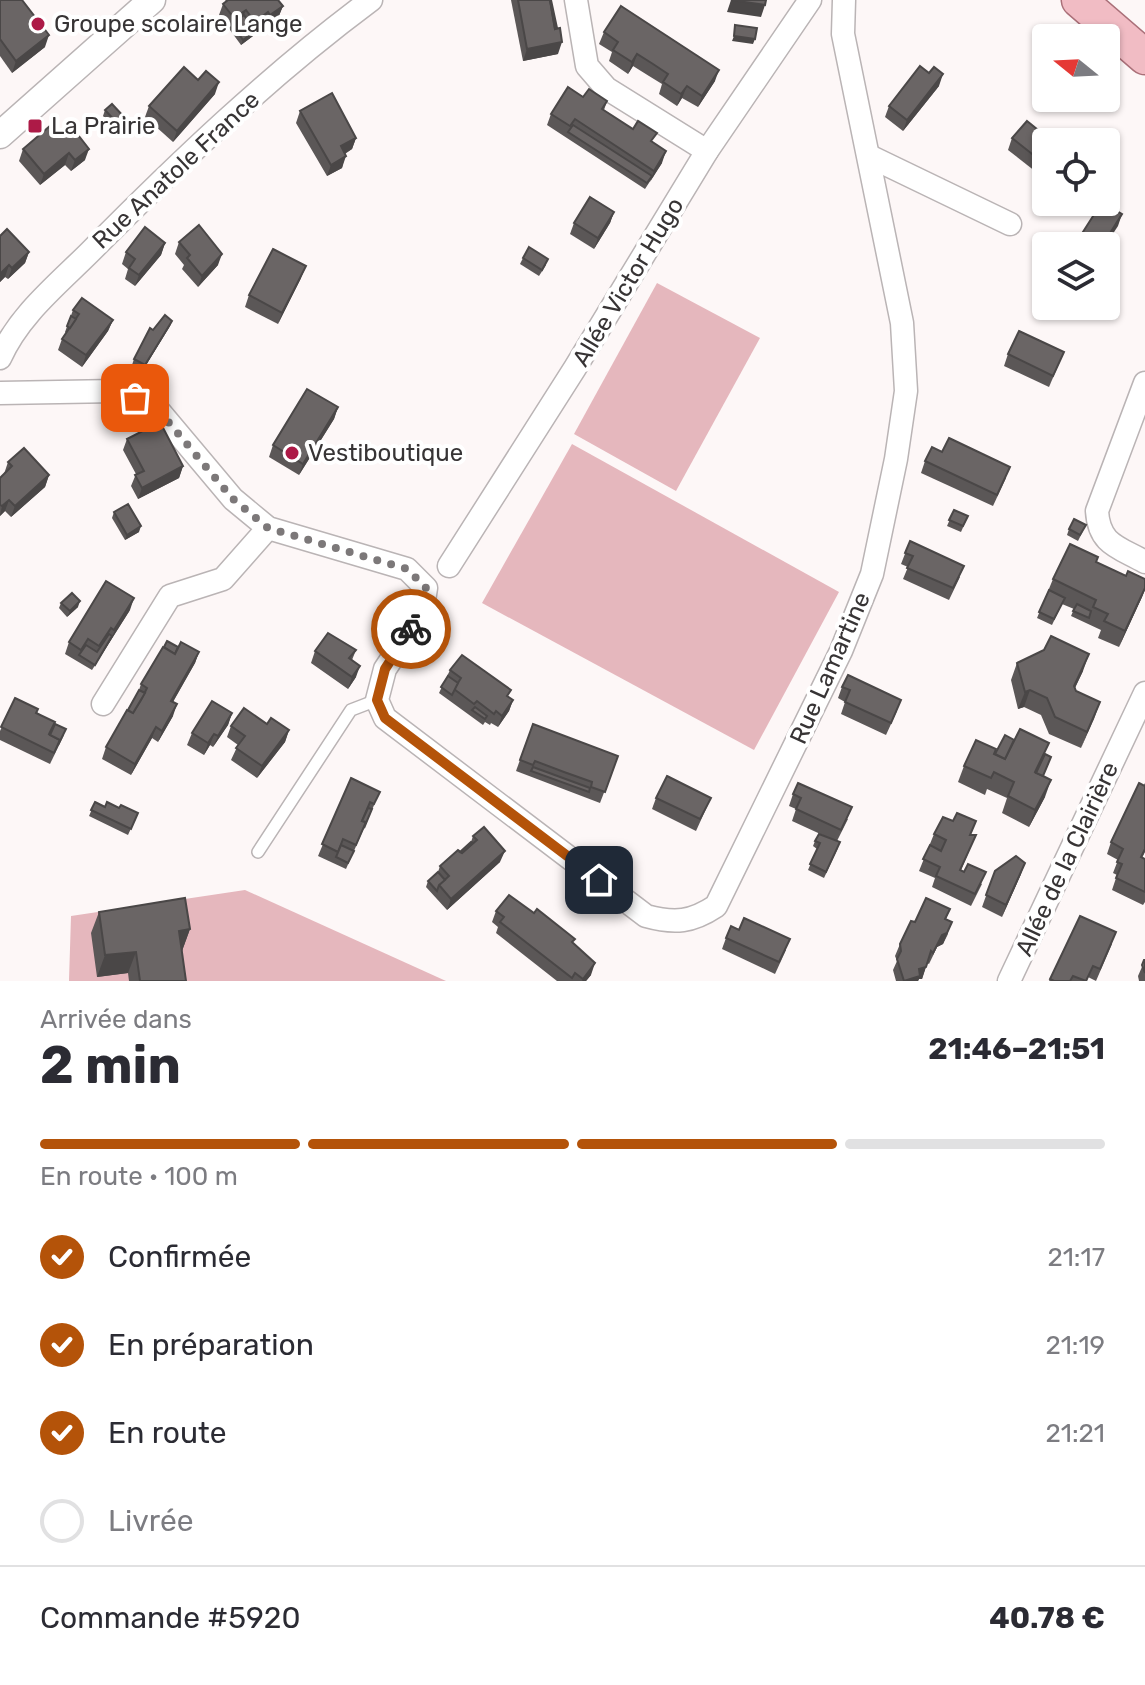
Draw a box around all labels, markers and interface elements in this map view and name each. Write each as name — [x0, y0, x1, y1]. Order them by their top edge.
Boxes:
place label: Groupe scolaire Lange — [54, 10, 303, 38]
marker: Groupe scolaire Lange — [29, 15, 47, 33]
north arrow — [1032, 24, 1120, 112]
map controls — [1032, 24, 1120, 320]
street label: Rue Anatole France — [87, 85, 265, 255]
place label: La Prairie — [51, 112, 155, 140]
marker: La Prairie — [26, 117, 44, 135]
button: locate — [1032, 128, 1120, 216]
street label: Allée Victor Hugo — [567, 193, 689, 371]
button: layers — [1032, 232, 1120, 320]
pin — [101, 364, 169, 432]
icon: bag — [113, 376, 157, 420]
place label: Vestiboutique — [308, 439, 463, 467]
marker: Vestiboutique — [283, 444, 301, 462]
street label: Rue Lamartine — [784, 588, 876, 748]
courier — [371, 589, 451, 669]
icon: bike — [389, 607, 433, 651]
street label: Allée de la Clairière — [1010, 758, 1124, 960]
pin — [565, 846, 633, 914]
icon: home — [577, 858, 621, 902]
text: Arrivée dans — [40, 1004, 192, 1035]
text: 21:46–21:51 — [928, 1031, 1105, 1067]
text: 2 min — [40, 1034, 181, 1096]
text: En route · 100 m — [40, 1161, 238, 1192]
icon: check — [40, 1235, 84, 1279]
text: Confirmée — [108, 1239, 251, 1275]
text: 21:17 — [1047, 1242, 1105, 1273]
icon: check — [40, 1323, 84, 1367]
text: En préparation — [108, 1327, 314, 1363]
text: 21:19 — [1045, 1330, 1105, 1361]
icon: check — [40, 1411, 84, 1455]
text: En route — [108, 1415, 227, 1451]
text: 21:21 — [1046, 1418, 1105, 1449]
text: Livrée — [108, 1503, 193, 1539]
text: Commande #5920 — [40, 1600, 300, 1636]
text: 40.78 € — [989, 1600, 1105, 1636]

